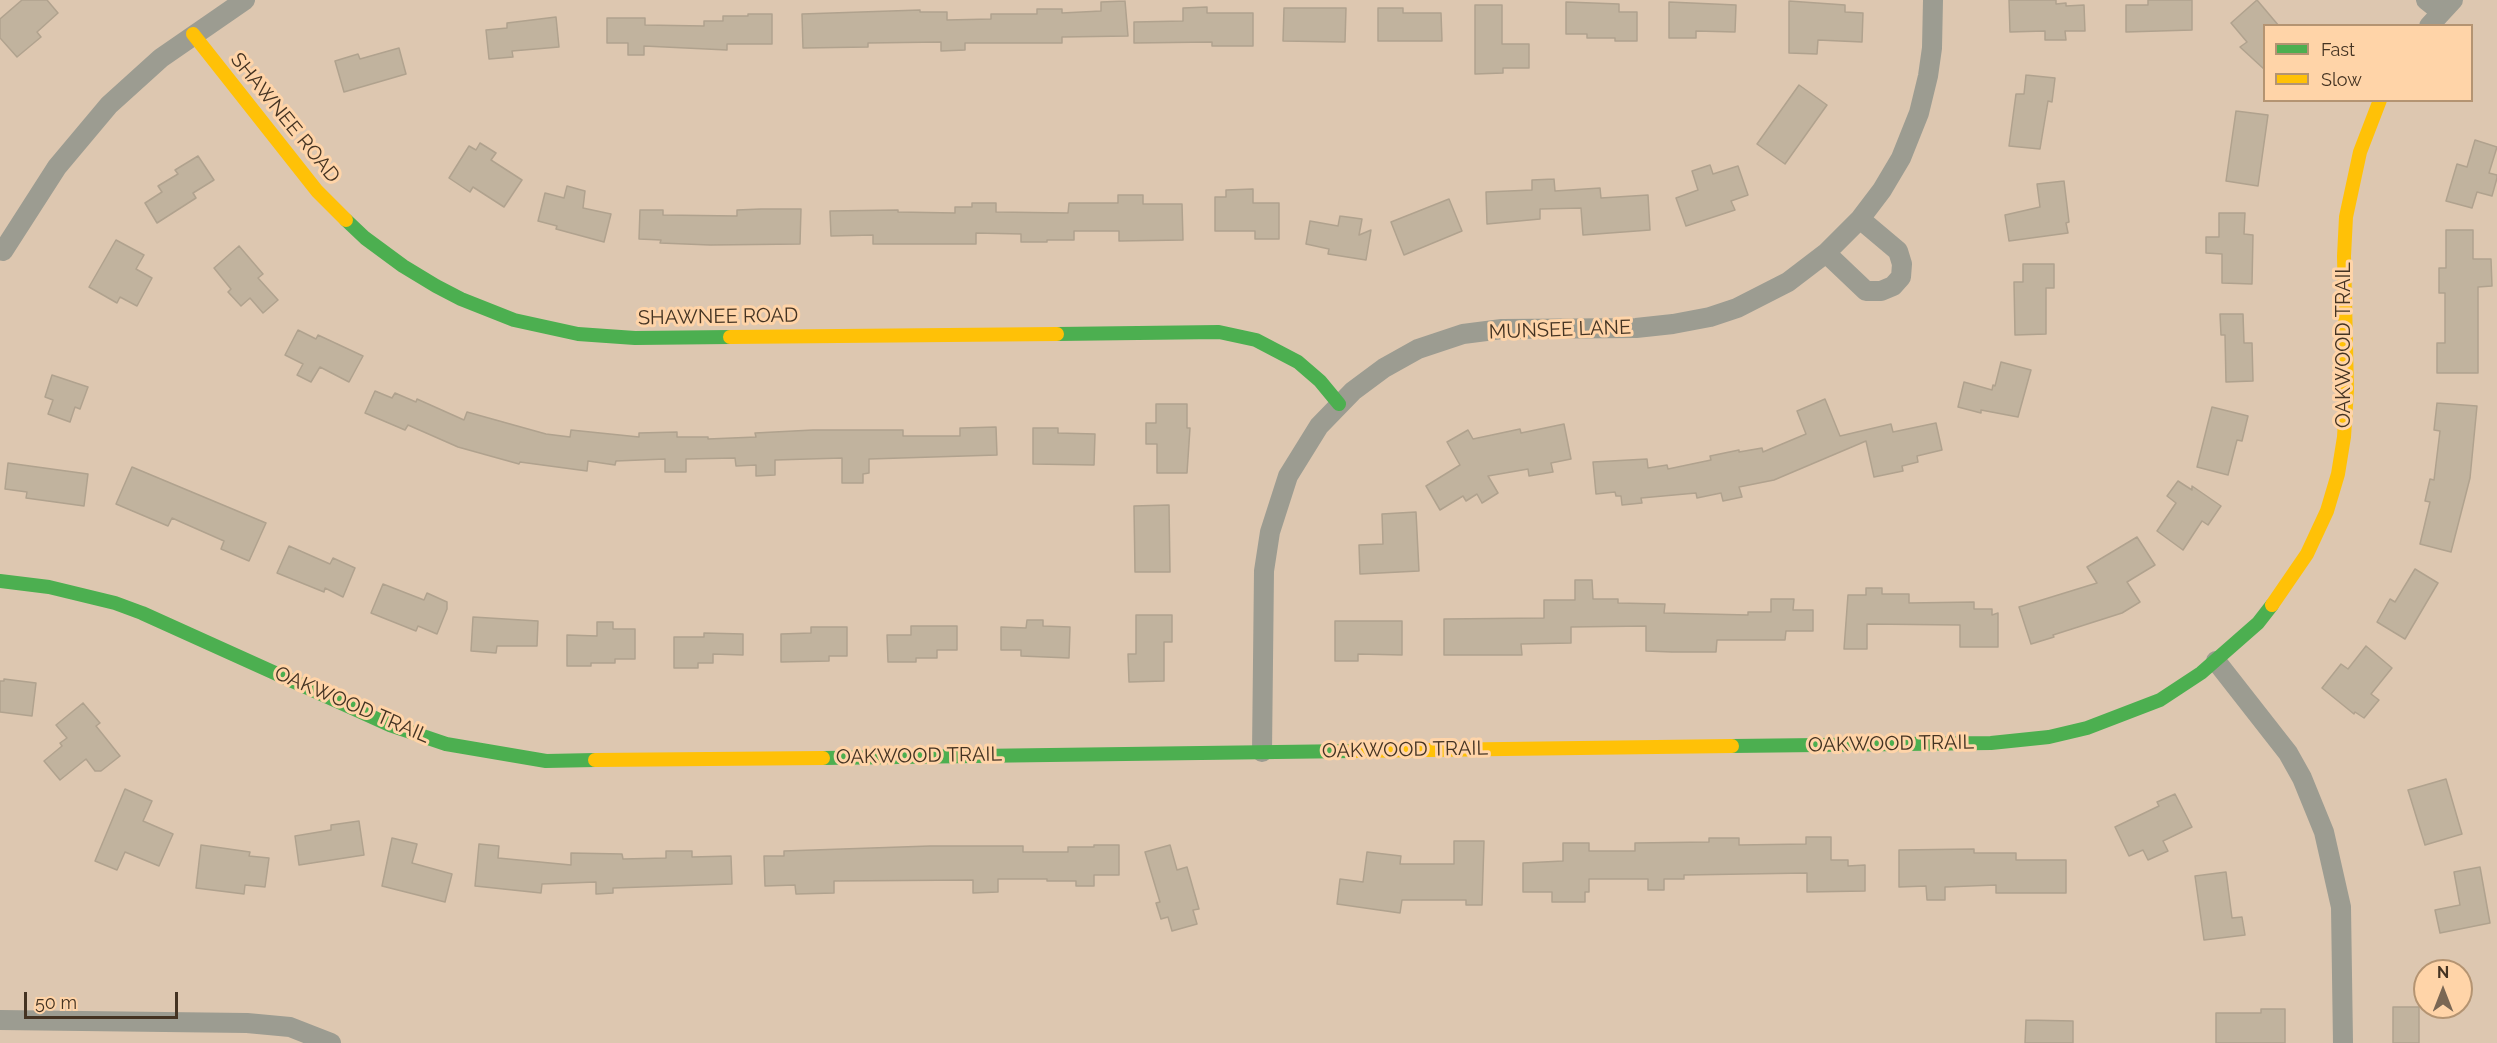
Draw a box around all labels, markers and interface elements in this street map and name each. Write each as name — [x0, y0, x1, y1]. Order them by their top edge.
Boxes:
legend — [2263, 24, 2473, 102]
text: Fast — [2321, 39, 2355, 60]
street label: SHAWNEE ROAD — [225, 48, 345, 188]
text: Slow — [2321, 69, 2362, 90]
street label: OAKWOOD TRAIL — [2332, 262, 2356, 428]
street label: SHAWNEE ROAD — [638, 304, 798, 330]
street label: MUNSEE LANE — [1488, 316, 1632, 344]
street label: OAKWOOD TRAIL — [271, 662, 433, 748]
street label: OAKWOOD TRAIL — [1808, 731, 1974, 757]
street label: OAKWOOD TRAIL — [1322, 737, 1488, 763]
street label: OAKWOOD TRAIL — [836, 743, 1002, 769]
north arrow — [2413, 959, 2473, 1019]
text: N — [2437, 963, 2449, 982]
scale bar — [27, 980, 182, 1018]
text: 50 m — [35, 992, 77, 1013]

